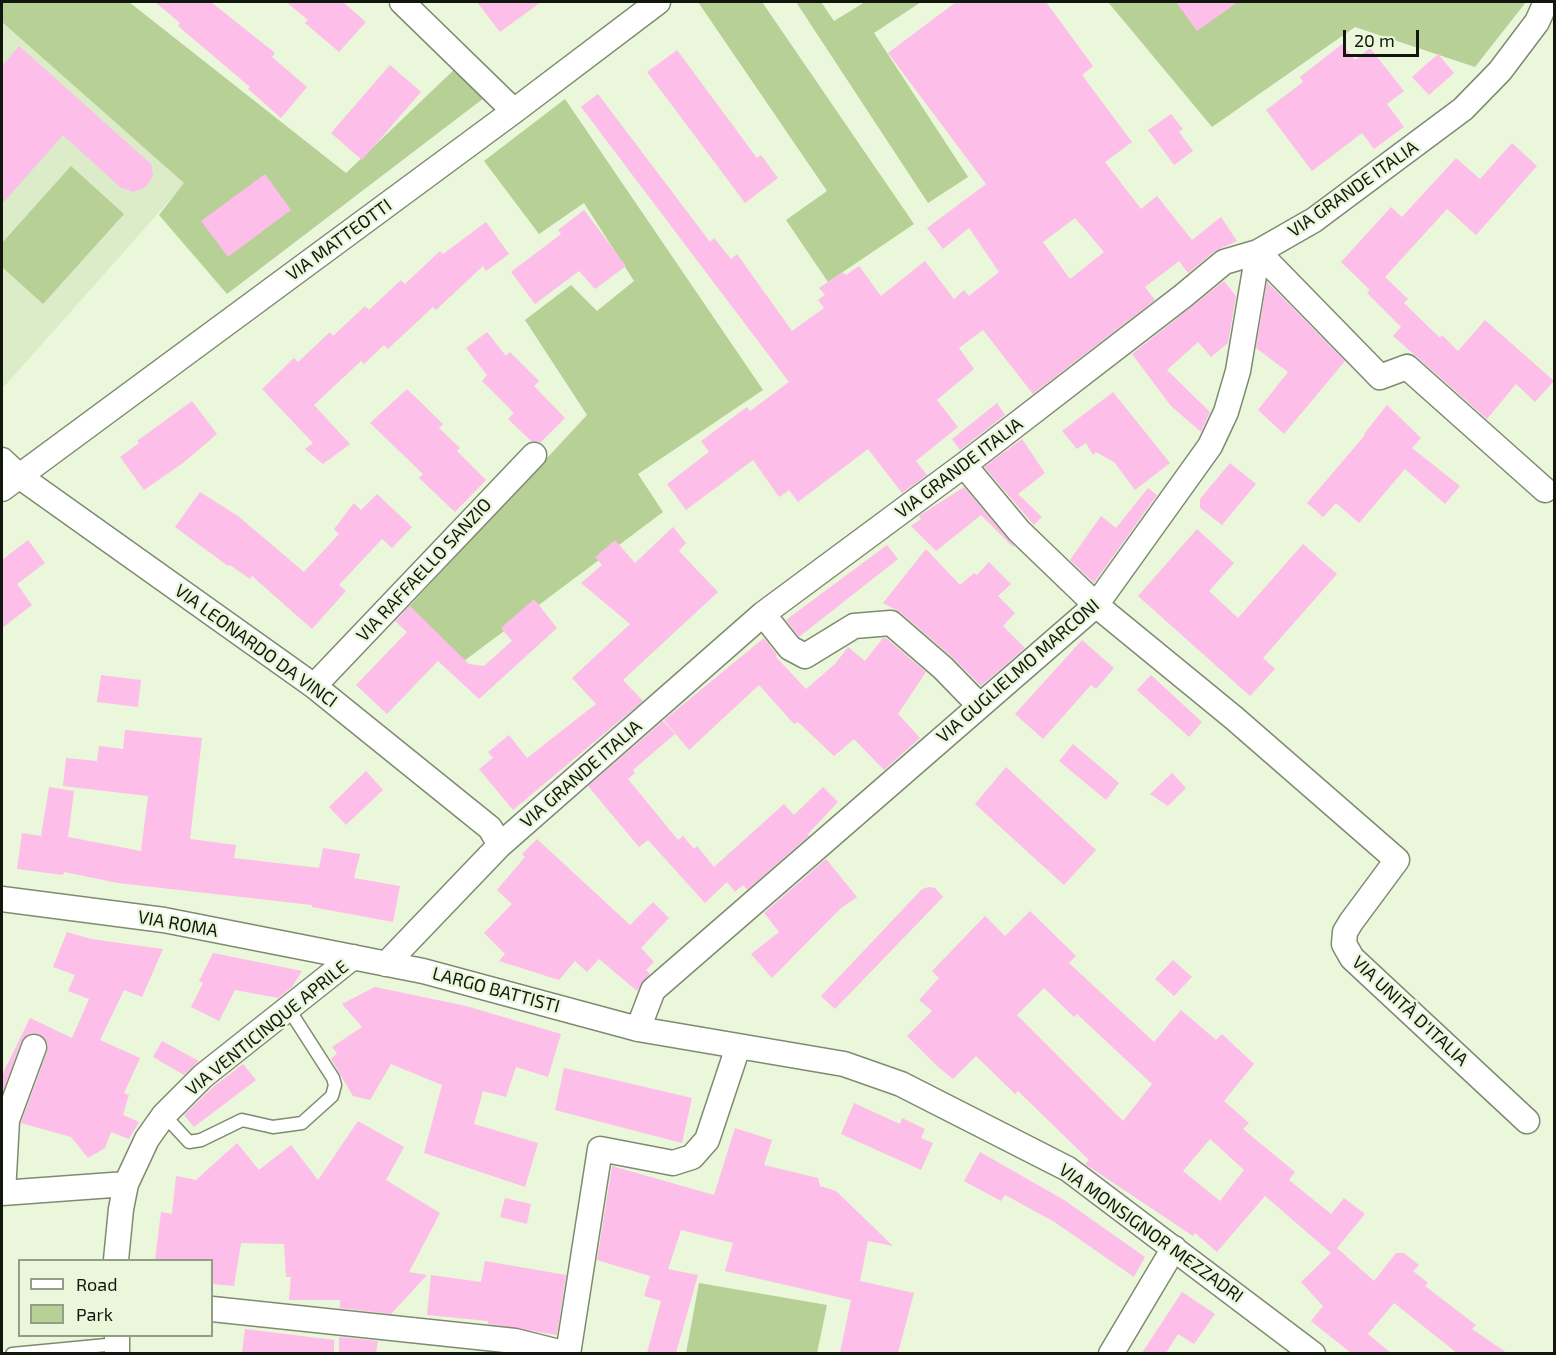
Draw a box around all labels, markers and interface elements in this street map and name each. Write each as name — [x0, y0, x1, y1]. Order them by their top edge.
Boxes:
scale bar — [1346, 18, 1422, 56]
text: 20 m — [1354, 29, 1395, 51]
street label: VIA GRANDE ITALIA — [1284, 136, 1422, 242]
street label: VIA MATTEOTTI — [282, 194, 396, 286]
street label: VIA GRANDE ITALIA — [891, 413, 1027, 523]
street label: VIA RAFFAELLO SANZIO — [352, 494, 496, 646]
street label: VIA LEONARDO DA VINCI — [171, 580, 341, 712]
street label: VIA GUGLIELMO MARCONI — [932, 595, 1104, 747]
street label: VIA GRANDE ITALIA — [516, 715, 646, 833]
street label: VIA ROMA — [136, 906, 220, 942]
street label: VIA UNITÀ D'ITALIA — [1347, 952, 1473, 1070]
street label: VIA VENTICINQUE APRILE — [181, 956, 353, 1100]
street label: LARGO BATTISTI — [430, 963, 562, 1017]
street label: VIA MONSIGNOR MEZZADRI — [1055, 1159, 1247, 1307]
legend — [18, 1259, 213, 1337]
text: Road — [76, 1273, 117, 1295]
text: Park — [76, 1303, 113, 1325]

